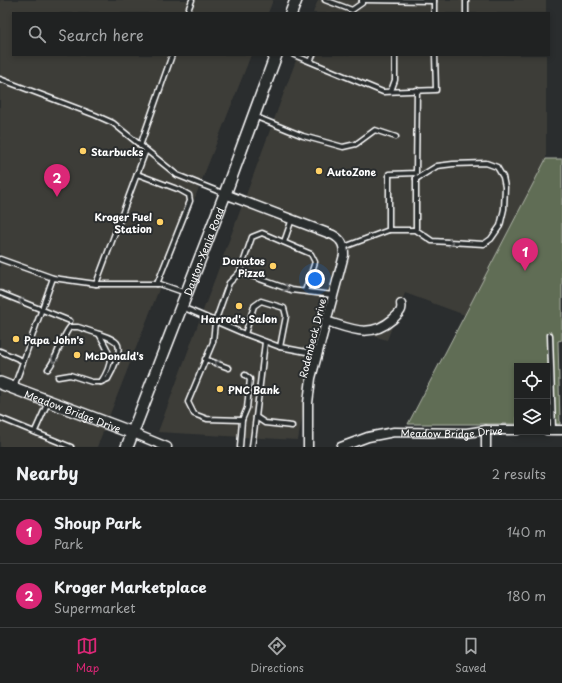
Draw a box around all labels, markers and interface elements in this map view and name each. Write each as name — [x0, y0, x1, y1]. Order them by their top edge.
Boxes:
search box — [12, 12, 550, 56]
icon: search — [26, 23, 48, 45]
text: Search here — [58, 23, 144, 46]
place label: Starbucks — [91, 144, 144, 159]
marker: Starbucks — [78, 146, 88, 156]
pin: 2 — [44, 164, 70, 197]
place label: AutoZone — [327, 164, 376, 179]
marker: AutoZone — [314, 166, 324, 176]
street label: Dayton-Xenia Road — [179, 205, 227, 297]
place label: Kroger Fuel Station — [95, 209, 152, 236]
marker: Kroger Fuel Station — [155, 217, 165, 227]
one-way arrow — [448, 238, 454, 247]
pin: 1 — [512, 238, 538, 271]
place label: Donatos Pizza — [222, 253, 265, 280]
marker: Donatos Pizza — [268, 261, 278, 271]
your location — [305, 269, 325, 289]
one-way arrow — [282, 283, 289, 292]
street label: Rodenbeck Drive — [295, 296, 329, 379]
one-way arrow — [18, 297, 25, 305]
marker: Harrod's Salon — [234, 301, 244, 311]
place label: Harrod's Salon — [201, 311, 277, 326]
place label: Papa John's — [24, 332, 84, 347]
marker: Papa John's — [11, 334, 21, 344]
place label: McDonald's — [85, 348, 144, 363]
marker: McDonald's — [72, 350, 82, 360]
one-way arrow — [51, 356, 59, 363]
one-way arrow — [214, 360, 221, 368]
map controls — [514, 363, 550, 435]
button: locate — [514, 363, 550, 399]
place label: PNC Bank — [228, 382, 280, 397]
marker: PNC Bank — [215, 384, 225, 394]
street label: Meadow Bridge Drive — [23, 385, 123, 435]
button: layers — [514, 399, 550, 435]
street label: Meadow Bridge Drive — [401, 423, 503, 441]
text: Nearby — [16, 460, 78, 486]
text: 2 results — [492, 464, 546, 483]
text: Shoup Park — [54, 511, 142, 534]
text: 1 — [26, 522, 32, 541]
text: 140 m — [507, 522, 546, 541]
text: Park — [54, 534, 83, 553]
text: Kroger Marketplace — [54, 575, 207, 598]
text: 2 — [24, 586, 34, 605]
text: 180 m — [507, 586, 546, 605]
text: Supermarket — [54, 598, 136, 617]
tab: Map — [76, 635, 99, 676]
tab: Directions — [250, 635, 304, 676]
tab: Saved — [455, 635, 486, 676]

